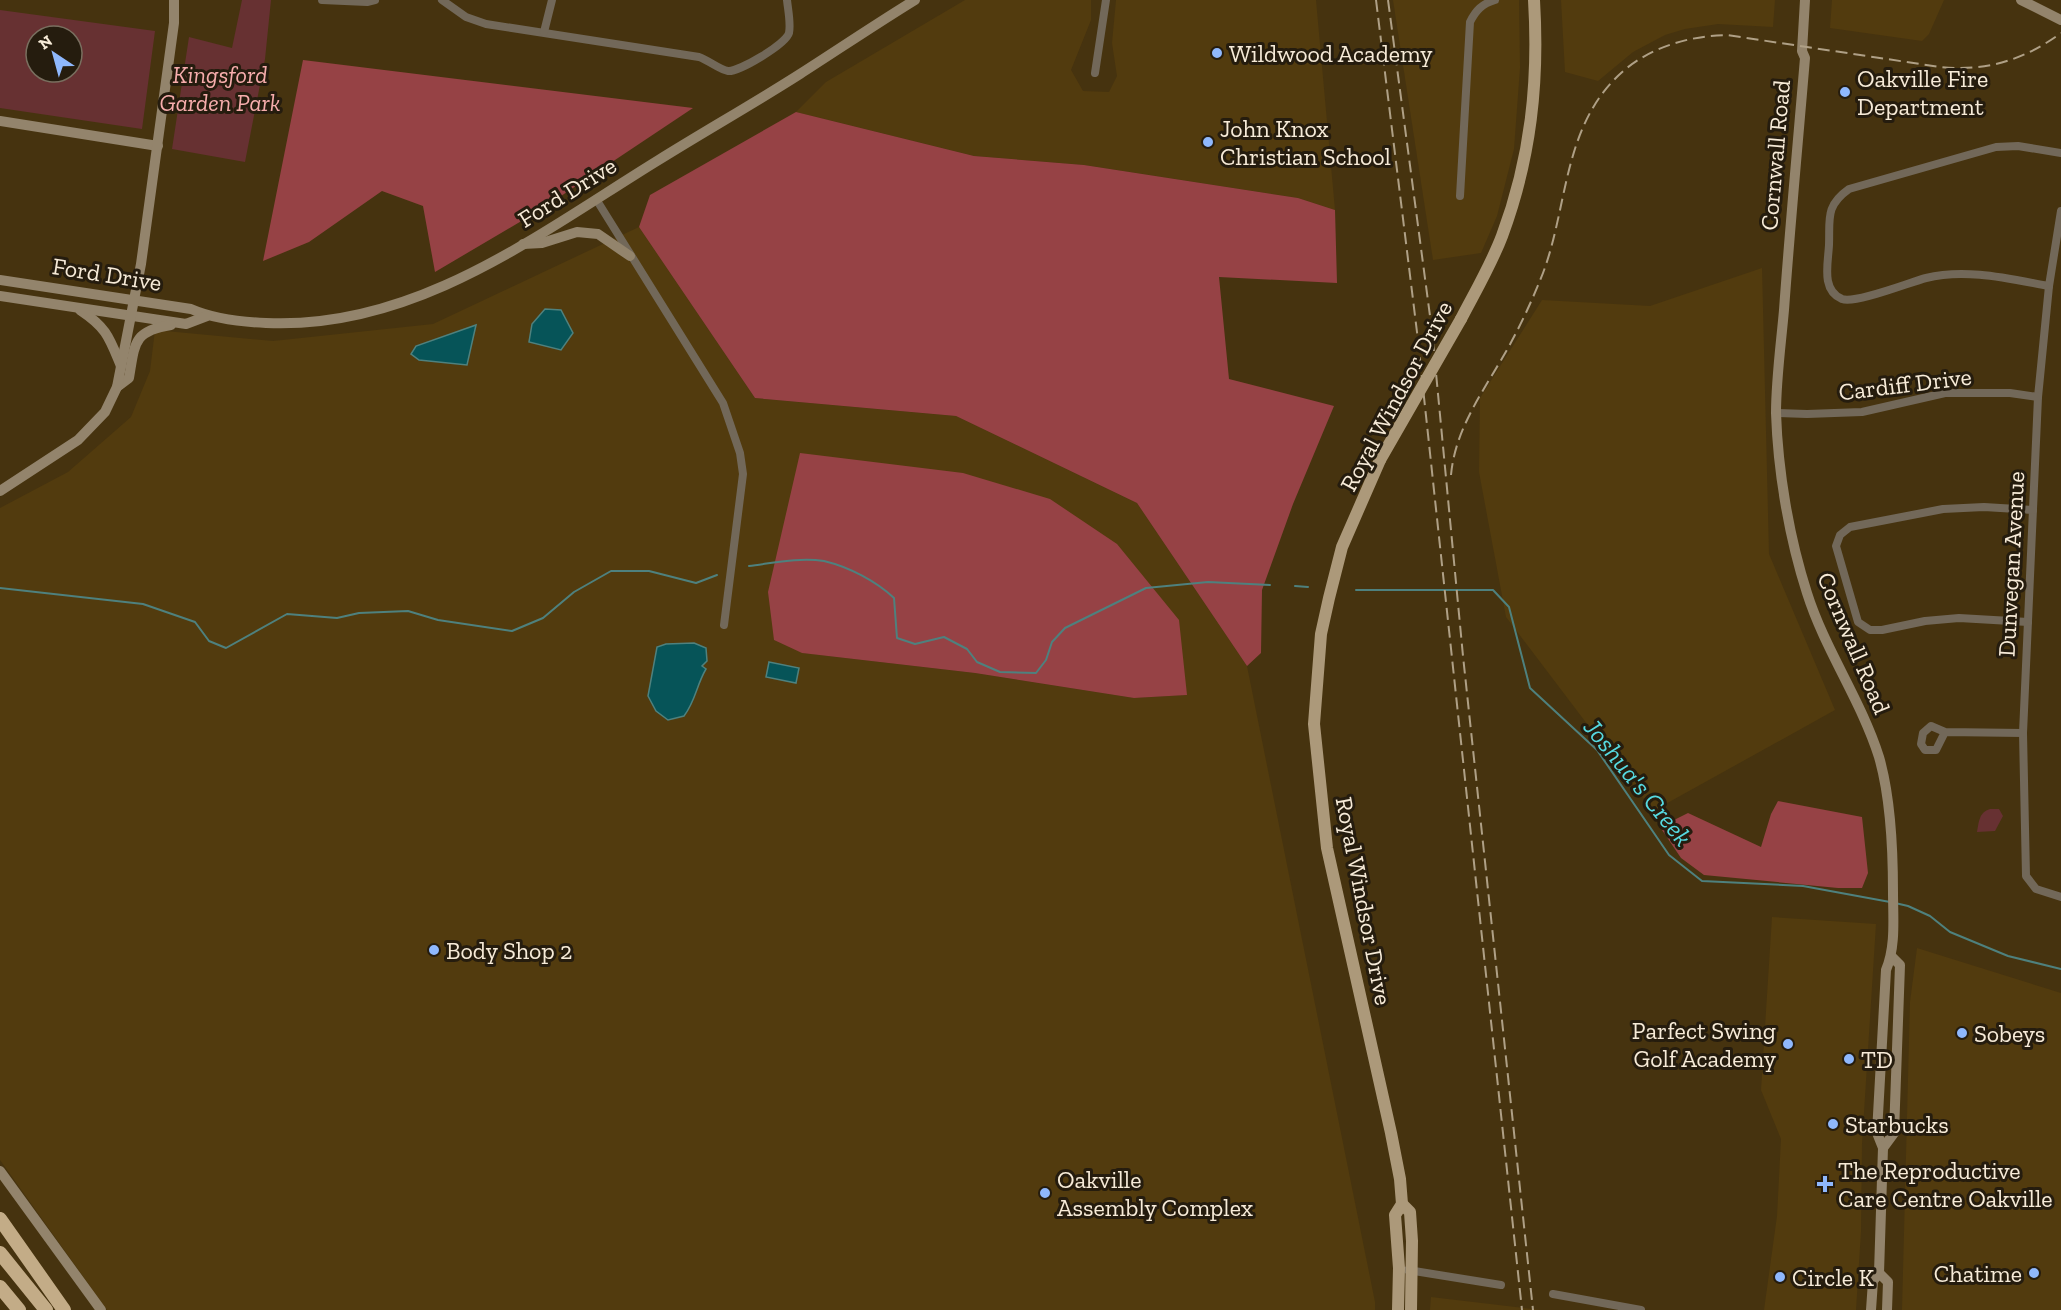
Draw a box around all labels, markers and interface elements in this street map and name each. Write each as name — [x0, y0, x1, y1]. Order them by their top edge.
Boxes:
north arrow — [24, 24, 84, 84]
text: N — [35, 31, 56, 54]
place label: Wildwood Academy — [1229, 39, 1433, 68]
marker: Wildwood Academy — [1210, 46, 1224, 60]
park label: Kingsford Garden Park — [160, 60, 281, 117]
place label: Oakville Fire Department — [1857, 64, 1988, 121]
street label: Cornwall Road — [1754, 79, 1796, 231]
marker: Oakville Fire Department — [1838, 85, 1852, 99]
place label: John Knox Christian School — [1220, 114, 1391, 171]
marker: John Knox Christian School — [1201, 135, 1215, 149]
street label: Ford Drive — [512, 150, 622, 234]
street label: Ford Drive — [50, 251, 164, 297]
street label: Royal Windsor Drive — [1334, 296, 1458, 496]
street label: Cardiff Drive — [1837, 361, 1973, 407]
street label: Dunvegan Avenue — [1992, 470, 2030, 658]
street label: Cornwall Road — [1811, 568, 1897, 718]
water label: Joshua's Creek — [1576, 711, 1699, 852]
street label: Royal Windsor Drive — [1330, 794, 1398, 1008]
place label: Body Shop 2 — [446, 936, 572, 965]
marker: Body Shop 2 — [427, 943, 441, 957]
place label: Parfect Swing Golf Academy — [1632, 1016, 1777, 1073]
place label: Sobeys — [1974, 1019, 2045, 1048]
marker: Sobeys — [1955, 1026, 1969, 1040]
marker: Parfect Swing Golf Academy — [1781, 1037, 1795, 1051]
place label: TD — [1861, 1045, 1893, 1074]
marker: TD — [1842, 1052, 1856, 1066]
place label: Starbucks — [1845, 1110, 1949, 1139]
marker: Starbucks — [1826, 1117, 1840, 1131]
place label: The Reproductive Care Centre Oakville — [1838, 1156, 2053, 1213]
place label: Oakville Assembly Complex — [1057, 1165, 1253, 1222]
marker: The Reproductive Care Centre Oakville — [1816, 1175, 1834, 1193]
marker: Oakville Assembly Complex — [1038, 1186, 1052, 1200]
place label: Chatime — [1934, 1259, 2022, 1288]
place label: Circle K — [1792, 1263, 1875, 1292]
marker: Chatime — [2027, 1266, 2041, 1280]
marker: Circle K — [1773, 1270, 1787, 1284]

